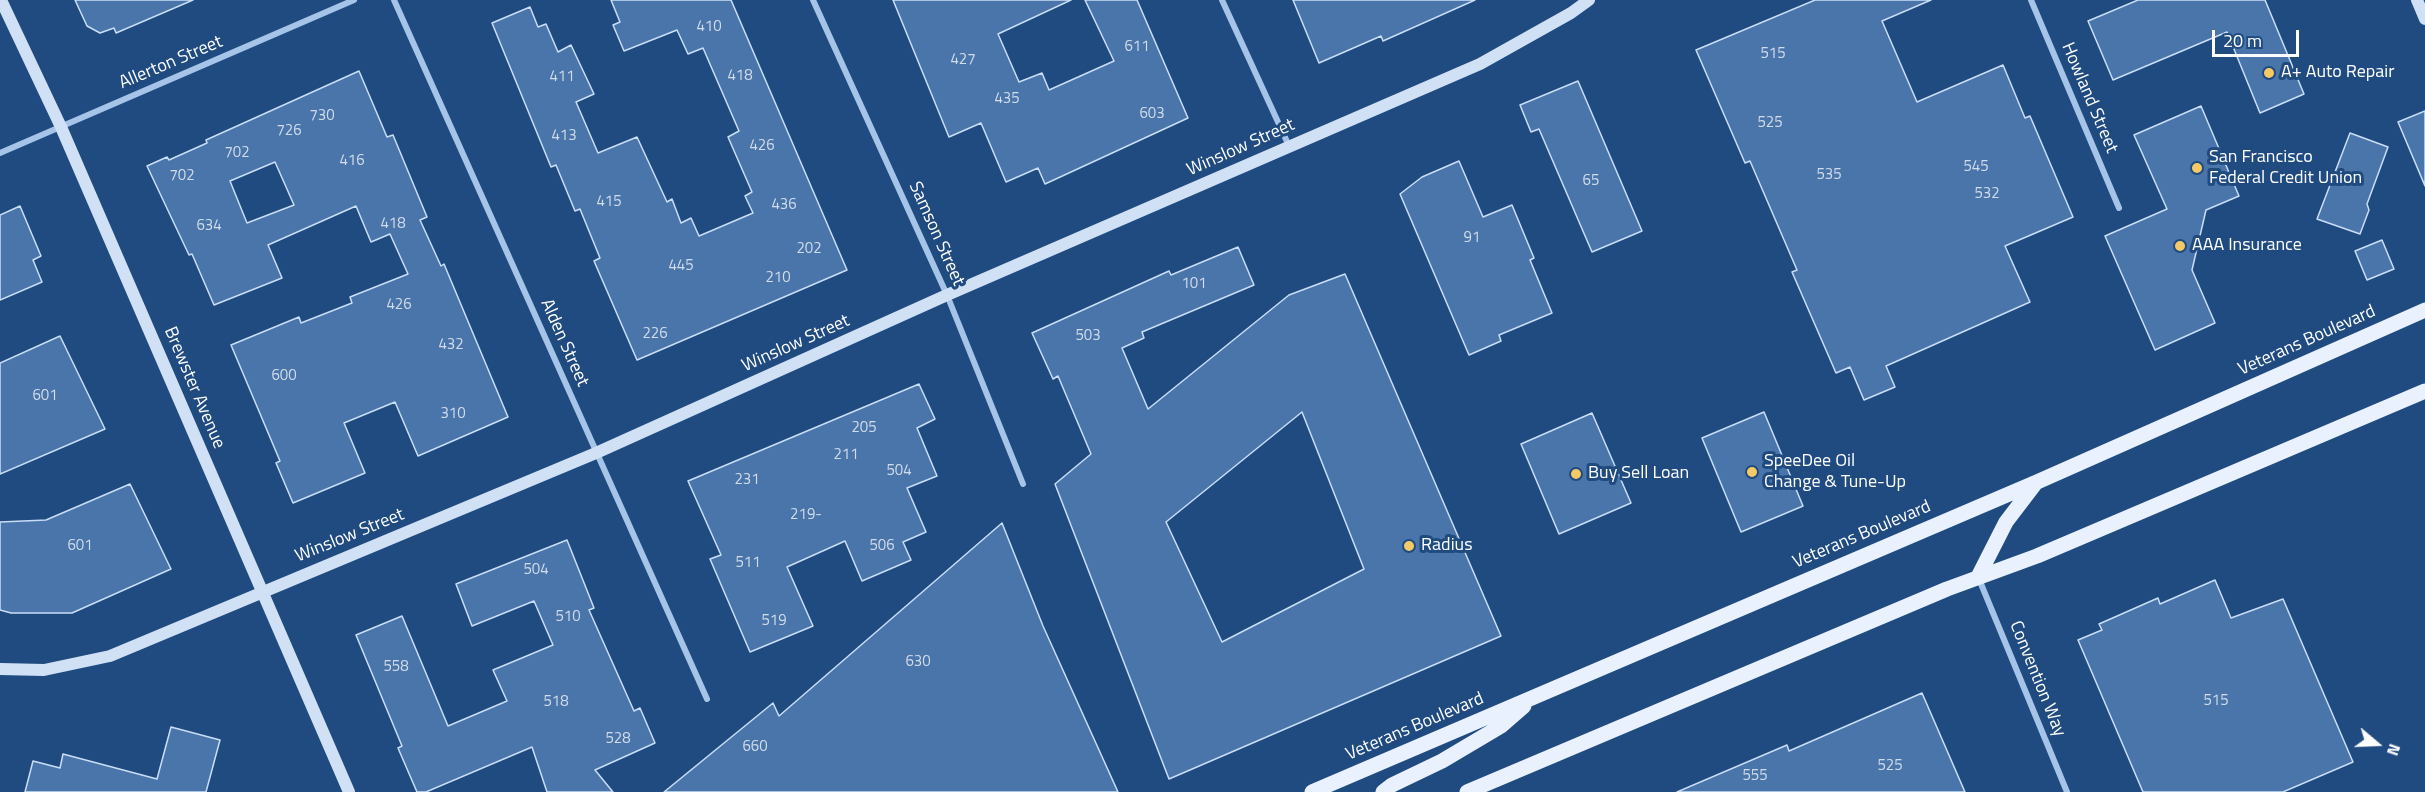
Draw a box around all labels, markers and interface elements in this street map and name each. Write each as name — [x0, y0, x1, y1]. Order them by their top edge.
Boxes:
house number: 410 — [696, 18, 722, 36]
scale bar — [2215, 18, 2302, 56]
text: 20 m — [2223, 27, 2262, 54]
street label: Allerton Street — [116, 32, 226, 94]
house number: 611 — [1124, 38, 1150, 56]
street label: Howland Street — [2056, 40, 2122, 156]
house number: 515 — [1760, 45, 1786, 63]
house number: 427 — [950, 51, 976, 69]
place label: A+ Auto Repair — [2281, 62, 2395, 84]
marker: A+ Auto Repair — [2262, 66, 2276, 80]
house number: 418 — [727, 67, 753, 85]
house number: 411 — [549, 68, 575, 86]
house number: 435 — [994, 90, 1020, 108]
house number: 603 — [1139, 105, 1165, 123]
house number: 730 — [309, 107, 335, 125]
house number: 525 — [1757, 114, 1783, 132]
street label: Winslow Street — [1184, 115, 1298, 181]
house number: 726 — [276, 122, 302, 140]
house number: 413 — [551, 127, 577, 145]
house number: 426 — [749, 137, 775, 155]
house number: 702 — [224, 144, 250, 162]
place label: San Francisco Federal Credit Union — [2209, 147, 2362, 190]
house number: 416 — [339, 152, 365, 170]
house number: 545 — [1963, 158, 1989, 176]
marker: San Francisco Federal Credit Union — [2190, 161, 2204, 175]
house number: 535 — [1816, 166, 1842, 184]
house number: 702 — [169, 167, 195, 185]
house number: 65 — [1583, 172, 1599, 190]
street label: Samson Street — [903, 179, 969, 289]
house number: 532 — [1974, 185, 2000, 203]
house number: 415 — [596, 193, 622, 211]
house number: 436 — [771, 196, 797, 214]
house number: 418 — [380, 215, 406, 233]
house number: 634 — [196, 217, 222, 235]
house number: 91 — [1464, 229, 1480, 247]
place label: AAA Insurance — [2192, 235, 2302, 257]
marker: AAA Insurance — [2173, 239, 2187, 253]
house number: 202 — [796, 240, 822, 258]
house number: 445 — [668, 257, 694, 275]
house number: 210 — [765, 269, 791, 287]
house number: 101 — [1181, 275, 1207, 293]
house number: 426 — [386, 296, 412, 314]
street label: Alden Street — [535, 296, 593, 390]
street label: Veterans Boulevard — [2235, 301, 2379, 381]
street label: Winslow Street — [739, 311, 853, 377]
street label: Brewster Avenue — [159, 324, 229, 452]
house number: 226 — [642, 325, 668, 343]
house number: 503 — [1075, 327, 1101, 345]
house number: 432 — [438, 336, 464, 354]
house number: 600 — [271, 367, 297, 385]
house number: 601 — [32, 387, 58, 405]
house number: 310 — [440, 405, 466, 423]
house number: 205 — [851, 419, 877, 437]
house number: 211 — [833, 446, 859, 464]
place label: SpeeDee Oil Change & Tune-Up — [1764, 451, 1906, 494]
house number: 504 — [886, 462, 912, 480]
place label: Buy Sell Loan — [1588, 463, 1689, 485]
marker: SpeeDee Oil Change & Tune-Up — [1745, 465, 1759, 479]
marker: Buy Sell Loan — [1569, 467, 1583, 481]
house number: 231 — [734, 471, 760, 489]
street label: Veterans Boulevard — [1790, 496, 1934, 574]
street label: Winslow Street — [292, 504, 408, 568]
house number: 219- — [790, 506, 822, 524]
place label: Radius — [1421, 535, 1472, 557]
house number: 601 — [67, 537, 93, 555]
house number: 506 — [869, 537, 895, 555]
marker: Radius — [1402, 539, 1416, 553]
house number: 511 — [735, 554, 761, 572]
house number: 504 — [523, 561, 549, 579]
house number: 510 — [555, 608, 581, 626]
house number: 519 — [761, 612, 787, 630]
street label: Convention Way — [2004, 618, 2070, 740]
house number: 630 — [905, 653, 931, 671]
house number: 558 — [383, 658, 409, 676]
street label: Veterans Boulevard — [1343, 688, 1487, 766]
house number: 515 — [2203, 692, 2229, 710]
house number: 518 — [543, 693, 569, 711]
north arrow — [2347, 714, 2407, 774]
house number: 528 — [605, 730, 631, 748]
house number: 660 — [742, 738, 768, 756]
text: N — [2381, 741, 2407, 759]
house number: 525 — [1877, 757, 1903, 775]
house number: 555 — [1742, 767, 1768, 785]

